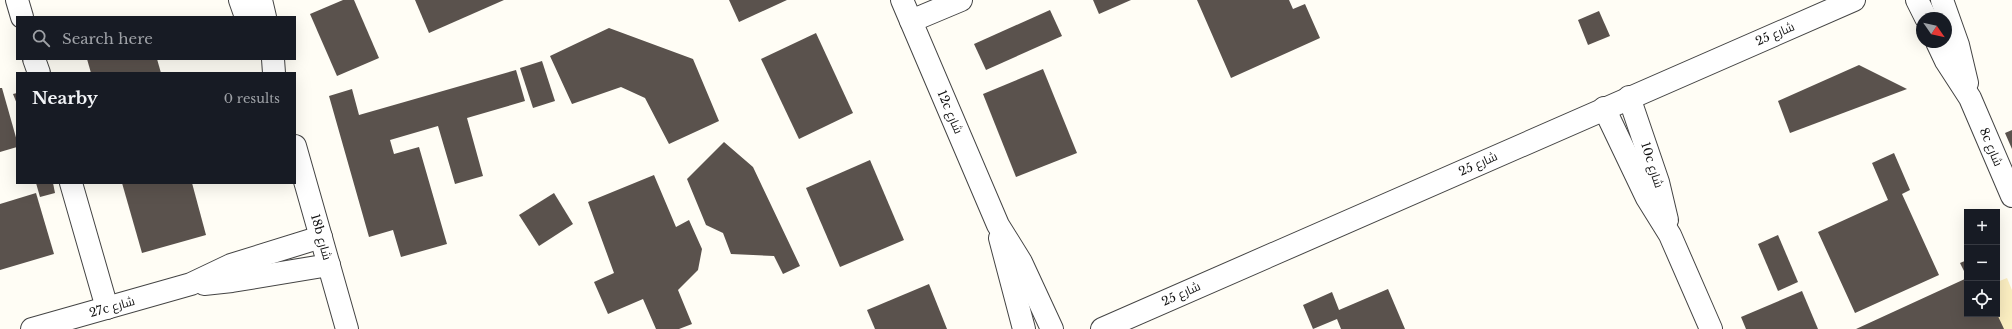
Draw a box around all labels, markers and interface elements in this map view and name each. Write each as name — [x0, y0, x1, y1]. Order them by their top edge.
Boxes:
north arrow — [1916, 12, 1952, 48]
search box — [16, 16, 296, 60]
street label: شارع 25 — [1753, 19, 1797, 49]
icon: search — [30, 27, 52, 49]
text: Search here — [62, 29, 153, 48]
text: Nearby — [32, 88, 98, 109]
street label: 12c شارع — [934, 88, 966, 136]
text: 0 results — [224, 90, 280, 107]
street label: 8c شارع — [1976, 125, 2006, 169]
street label: 10c شارع — [1637, 140, 1667, 190]
street label: شارع 25 — [1456, 148, 1500, 180]
map controls — [1964, 209, 2000, 317]
button: + — [1964, 209, 2000, 245]
street label: 18b شارع — [307, 212, 335, 262]
button: − — [1964, 245, 2000, 281]
street label: شارع 25 — [1159, 278, 1203, 310]
button: locate — [1964, 281, 2000, 317]
street label: 27c شارع — [87, 293, 137, 321]

